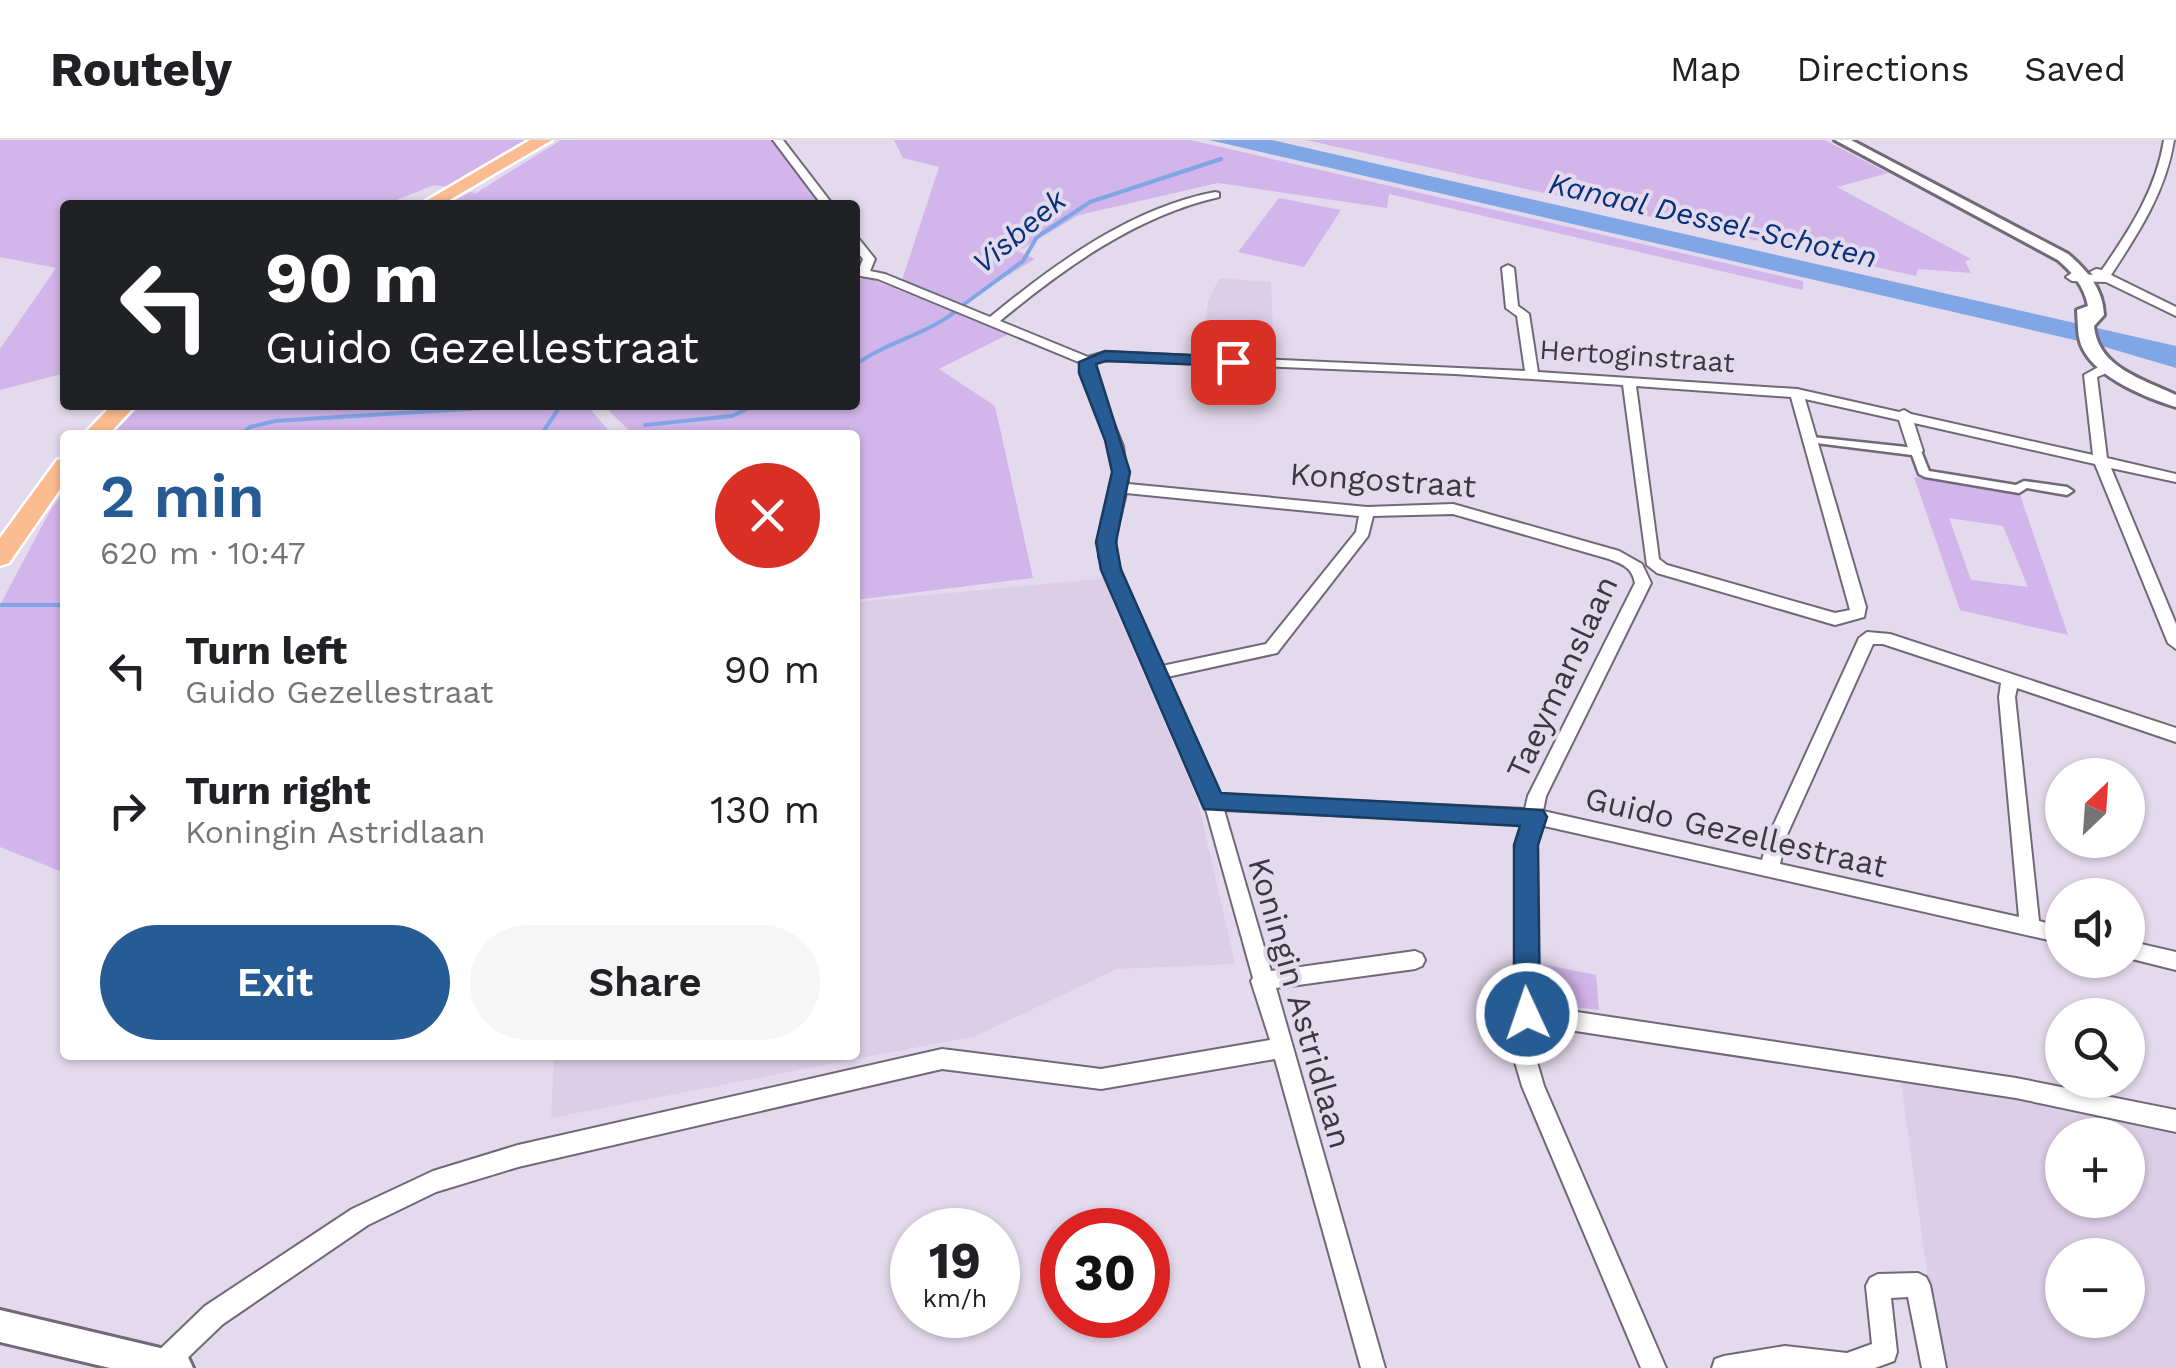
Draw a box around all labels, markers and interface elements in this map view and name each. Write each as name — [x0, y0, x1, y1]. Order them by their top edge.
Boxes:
text: Routely — [50, 41, 232, 98]
text: Map — [1670, 48, 1741, 90]
text: Directions — [1796, 48, 1969, 90]
text: Saved — [2024, 48, 2126, 90]
water label: Kanaal Dessel-Schoten — [1546, 165, 1880, 275]
water label: Visbeek — [965, 181, 1074, 280]
text: 90 m — [265, 237, 439, 319]
icon: left — [100, 240, 230, 370]
pin — [1191, 320, 1276, 405]
text: Guido Gezellestraat — [265, 321, 699, 374]
street label: Hertoginstraat — [1538, 333, 1736, 379]
icon: arrive — [1206, 335, 1261, 390]
street label: Kongostraat — [1289, 455, 1477, 505]
text: 2 min — [100, 461, 265, 532]
button: close — [715, 463, 820, 568]
text: 620 m · 10:47 — [100, 534, 306, 572]
street label: Taeymanslaan — [1498, 569, 1626, 785]
text: Turn left — [185, 629, 347, 673]
icon: left — [100, 643, 155, 698]
text: 90 m — [724, 648, 820, 692]
text: Guido Gezellestraat — [185, 673, 493, 711]
north arrow — [2045, 758, 2145, 858]
map controls — [2045, 758, 2145, 1338]
text: Turn right — [185, 769, 371, 813]
street label: Guido Gezellestraat — [1581, 779, 1891, 885]
icon: right — [100, 783, 155, 838]
text: 130 m — [710, 788, 820, 832]
text: Koningin Astridlaan — [185, 813, 486, 851]
street label: Koningin Astridlaan — [1240, 853, 1360, 1153]
button: sound — [2045, 878, 2145, 978]
button: Exit — [100, 925, 450, 1040]
button: Share — [470, 925, 820, 1040]
position arrow — [1475, 962, 1579, 1066]
button: search — [2045, 998, 2145, 1098]
button: + — [2045, 1118, 2145, 1218]
speed limit sign: 30 — [1040, 1208, 1170, 1338]
text: 19 — [929, 1231, 981, 1290]
button: − — [2045, 1238, 2145, 1338]
text: km/h — [923, 1284, 987, 1313]

